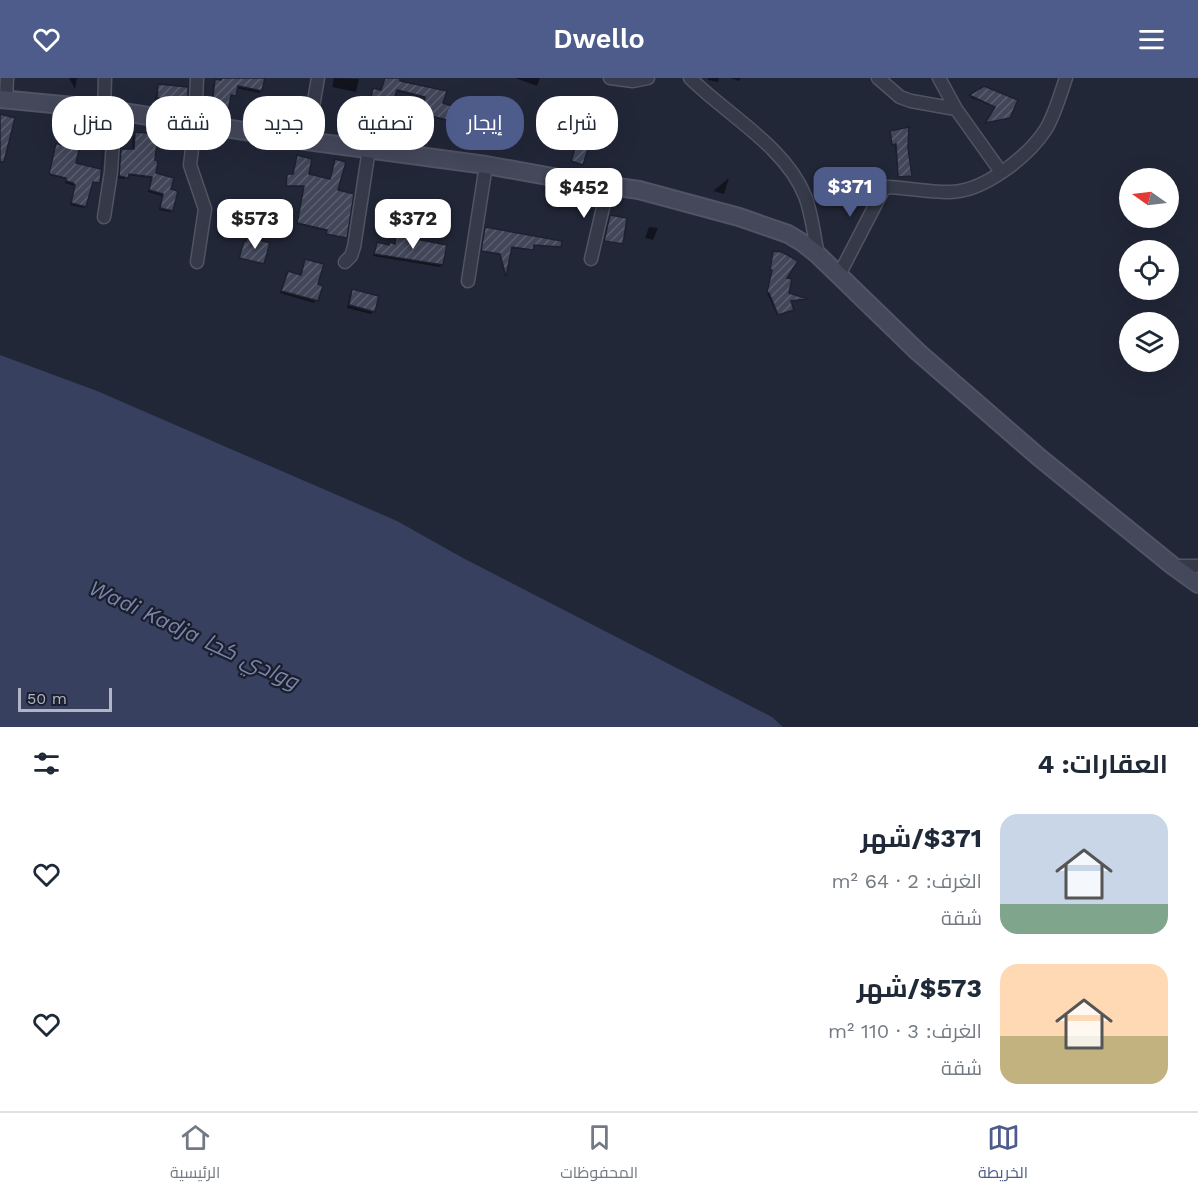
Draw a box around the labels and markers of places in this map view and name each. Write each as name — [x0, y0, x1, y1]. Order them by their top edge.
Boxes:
pin: $371 — [814, 167, 886, 218]
pin: $452 — [548, 168, 620, 219]
pin: $573 — [219, 199, 291, 250]
pin: $372 — [377, 199, 449, 250]

